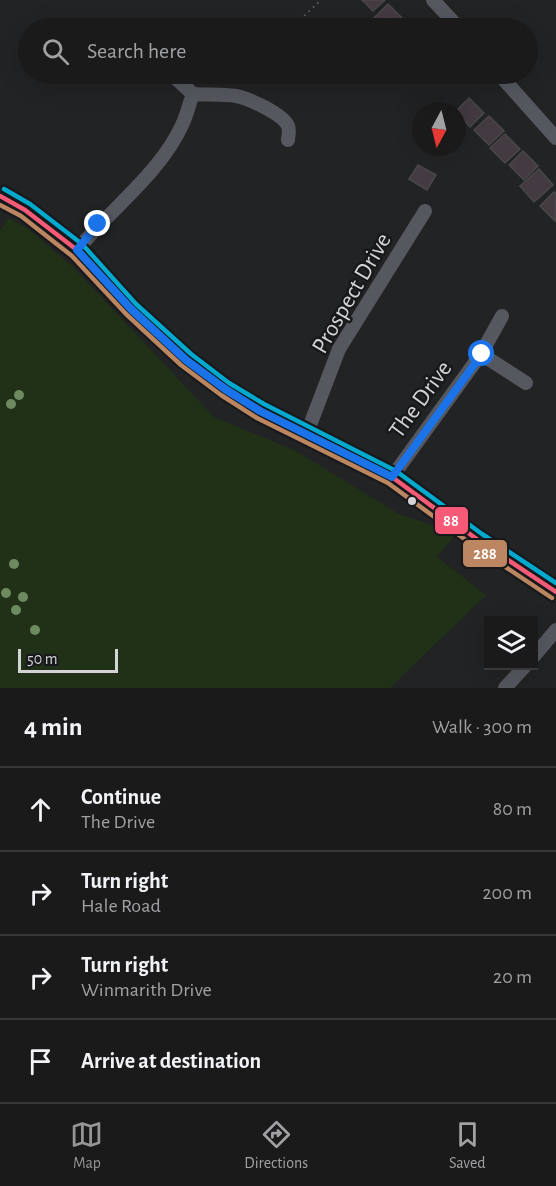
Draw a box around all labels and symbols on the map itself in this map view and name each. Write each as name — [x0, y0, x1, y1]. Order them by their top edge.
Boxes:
north arrow — [412, 102, 466, 156]
route end — [84, 210, 110, 236]
street label: Prospect Drive — [308, 229, 396, 358]
route start — [468, 340, 494, 366]
street label: The Drive — [385, 357, 457, 443]
unlabelled marker — [406, 495, 418, 507]
line badge: 88 — [434, 506, 469, 535]
text: 88 — [443, 513, 459, 529]
line badge: 288 — [462, 539, 508, 568]
text: 288 — [473, 546, 497, 562]
scale bar — [18, 646, 118, 674]

